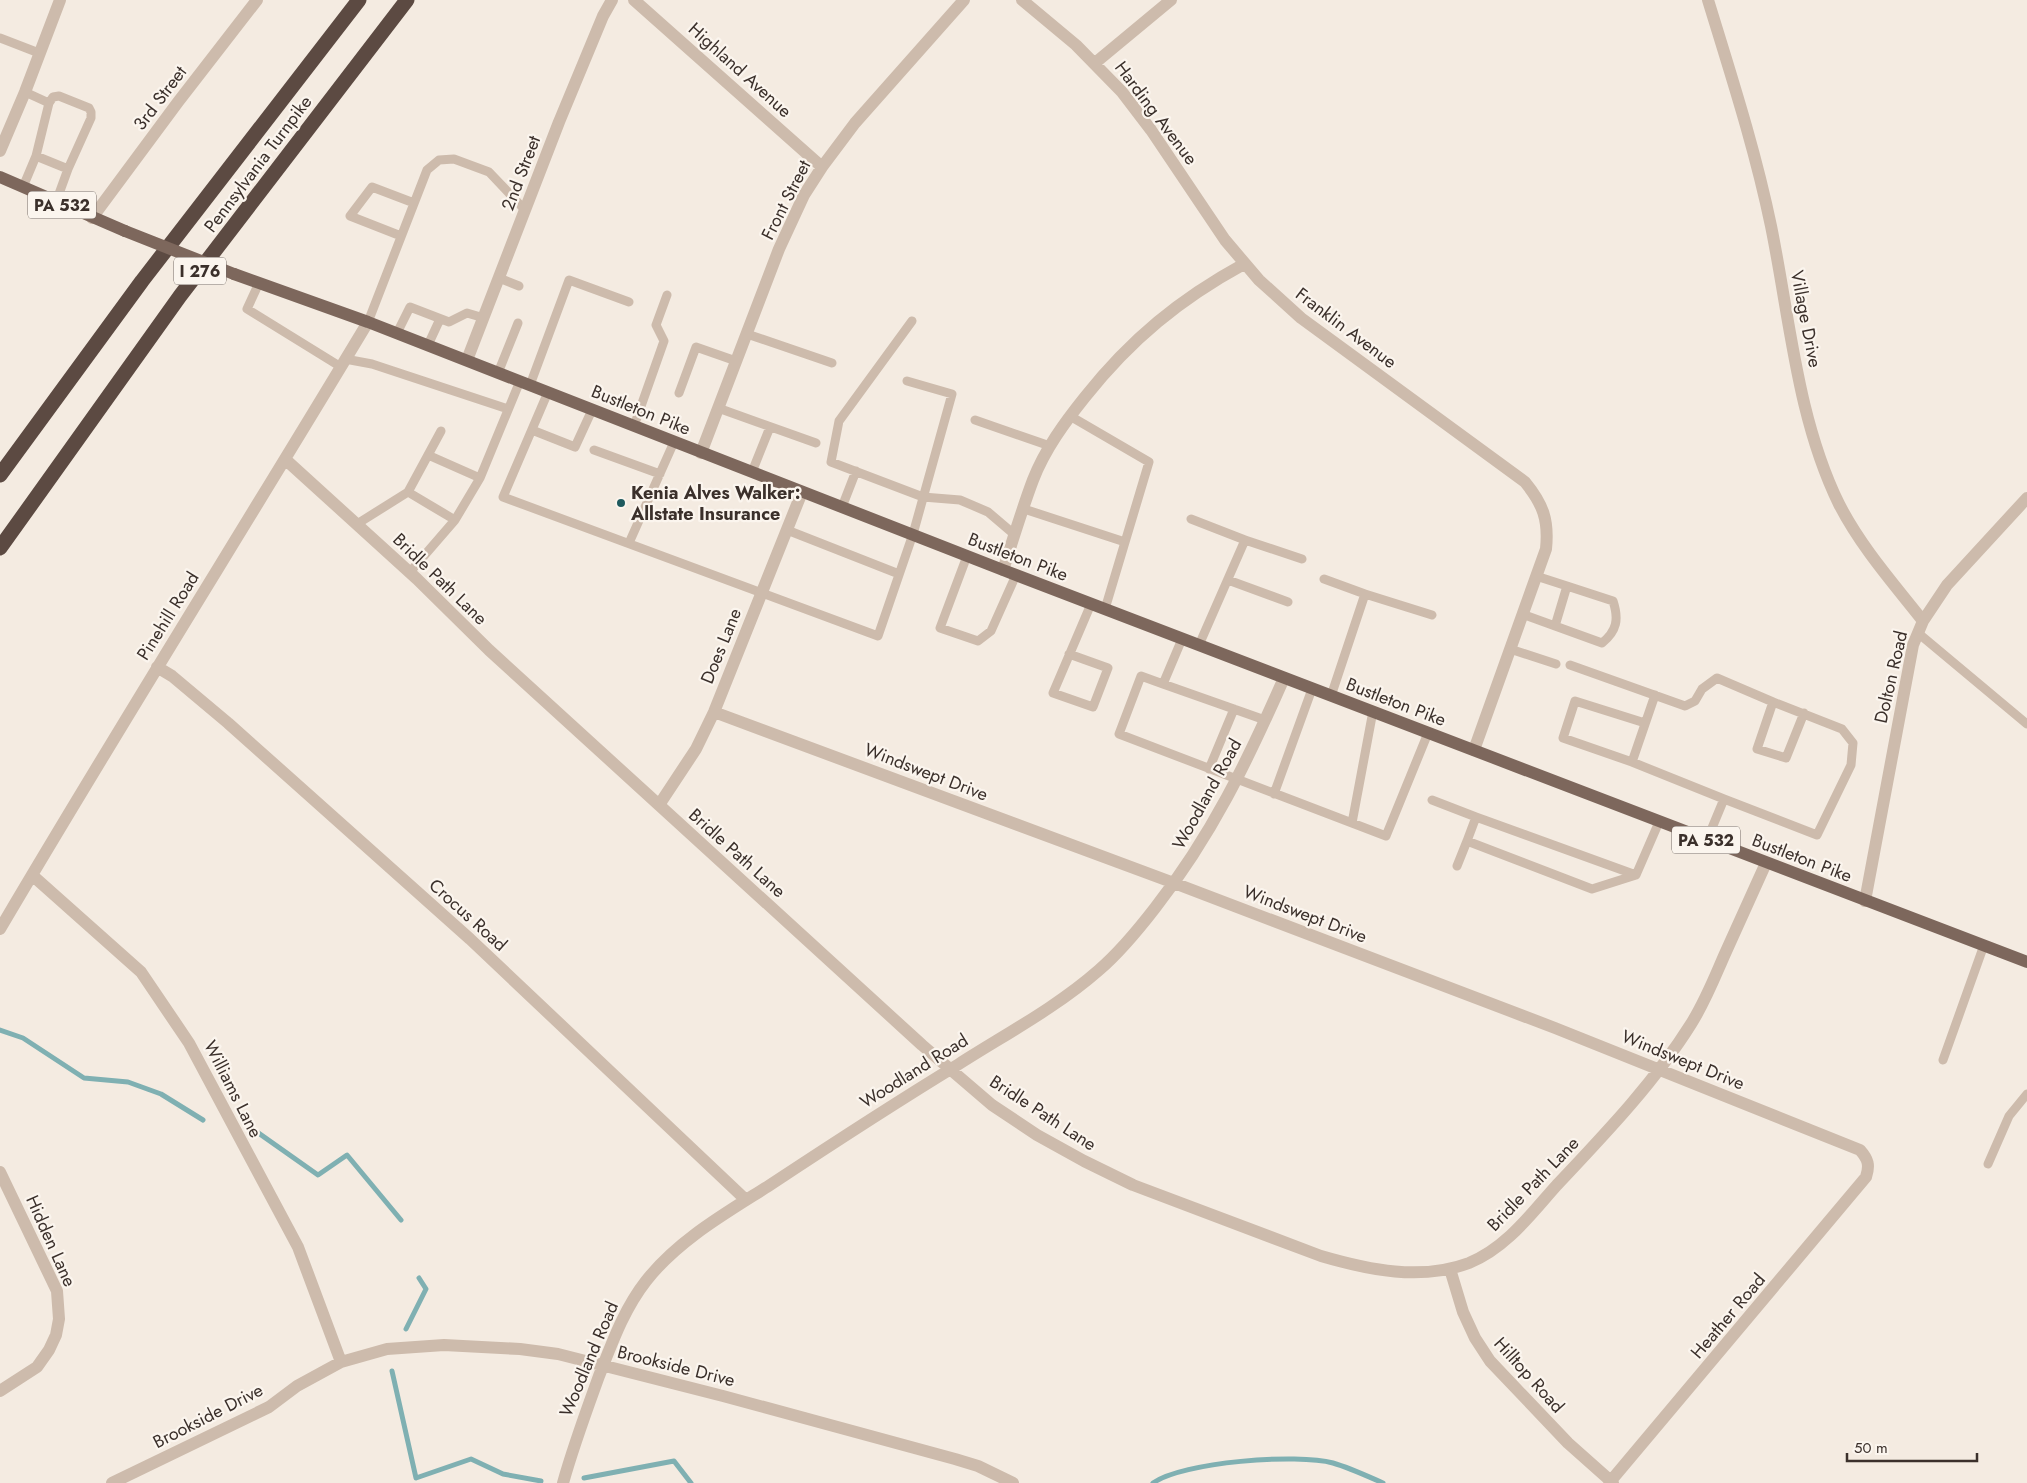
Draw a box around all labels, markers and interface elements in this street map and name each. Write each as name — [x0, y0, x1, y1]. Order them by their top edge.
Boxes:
street label: Highland Avenue — [683, 16, 797, 124]
street label: Harding Avenue — [1108, 56, 1204, 170]
street label: 3rd Street — [127, 60, 193, 136]
street label: Pennsylvania Turnpike — [198, 90, 318, 238]
street label: 2nd Street — [495, 131, 547, 214]
street label: Front Street — [755, 155, 818, 244]
road number: PA 532 — [28, 192, 96, 218]
road number: I 276 — [174, 258, 226, 284]
street label: Village Drive — [1784, 268, 1828, 370]
street label: Franklin Avenue — [1290, 281, 1402, 375]
street label: Bustleton Pike — [587, 378, 695, 442]
place label: Kenia Alves Walker: Allstate Insurance — [630, 480, 801, 527]
marker: Kenia Alves Walker: Allstate Insurance — [615, 497, 627, 509]
street label: Bustleton Pike — [964, 526, 1072, 588]
street label: Bridle Path Lane — [387, 527, 493, 631]
street label: Pinehill Road — [131, 567, 205, 665]
street label: Does Lane — [694, 604, 748, 688]
street label: Dolton Road — [1868, 628, 1914, 726]
street label: Bustleton Pike — [1342, 671, 1450, 733]
street label: Woodland Road — [1166, 734, 1248, 854]
street label: Windswept Drive — [860, 736, 992, 808]
street label: Bridle Path Lane — [683, 802, 791, 904]
road number: PA 532 — [1672, 826, 1740, 854]
street label: Bustleton Pike — [1748, 827, 1856, 889]
street label: Crocus Road — [423, 873, 513, 957]
street label: Windswept Drive — [1239, 878, 1371, 950]
street label: Windswept Drive — [1618, 1023, 1748, 1097]
street label: Woodland Road — [855, 1027, 973, 1115]
street label: Williams Lane — [197, 1036, 269, 1142]
street label: Bridle Path Lane — [985, 1069, 1101, 1157]
street label: Bridle Path Lane — [1481, 1131, 1585, 1237]
street label: Hidden Lane — [19, 1191, 83, 1291]
street label: Heather Road — [1685, 1268, 1771, 1364]
street label: Woodland Road — [553, 1297, 625, 1421]
street label: Hilltop Road — [1488, 1331, 1570, 1419]
street label: Brookside Drive — [614, 1339, 738, 1393]
street label: Brookside Drive — [148, 1377, 268, 1455]
scale bar — [1847, 1430, 1977, 1462]
text: 50 m — [1854, 1437, 1888, 1459]

